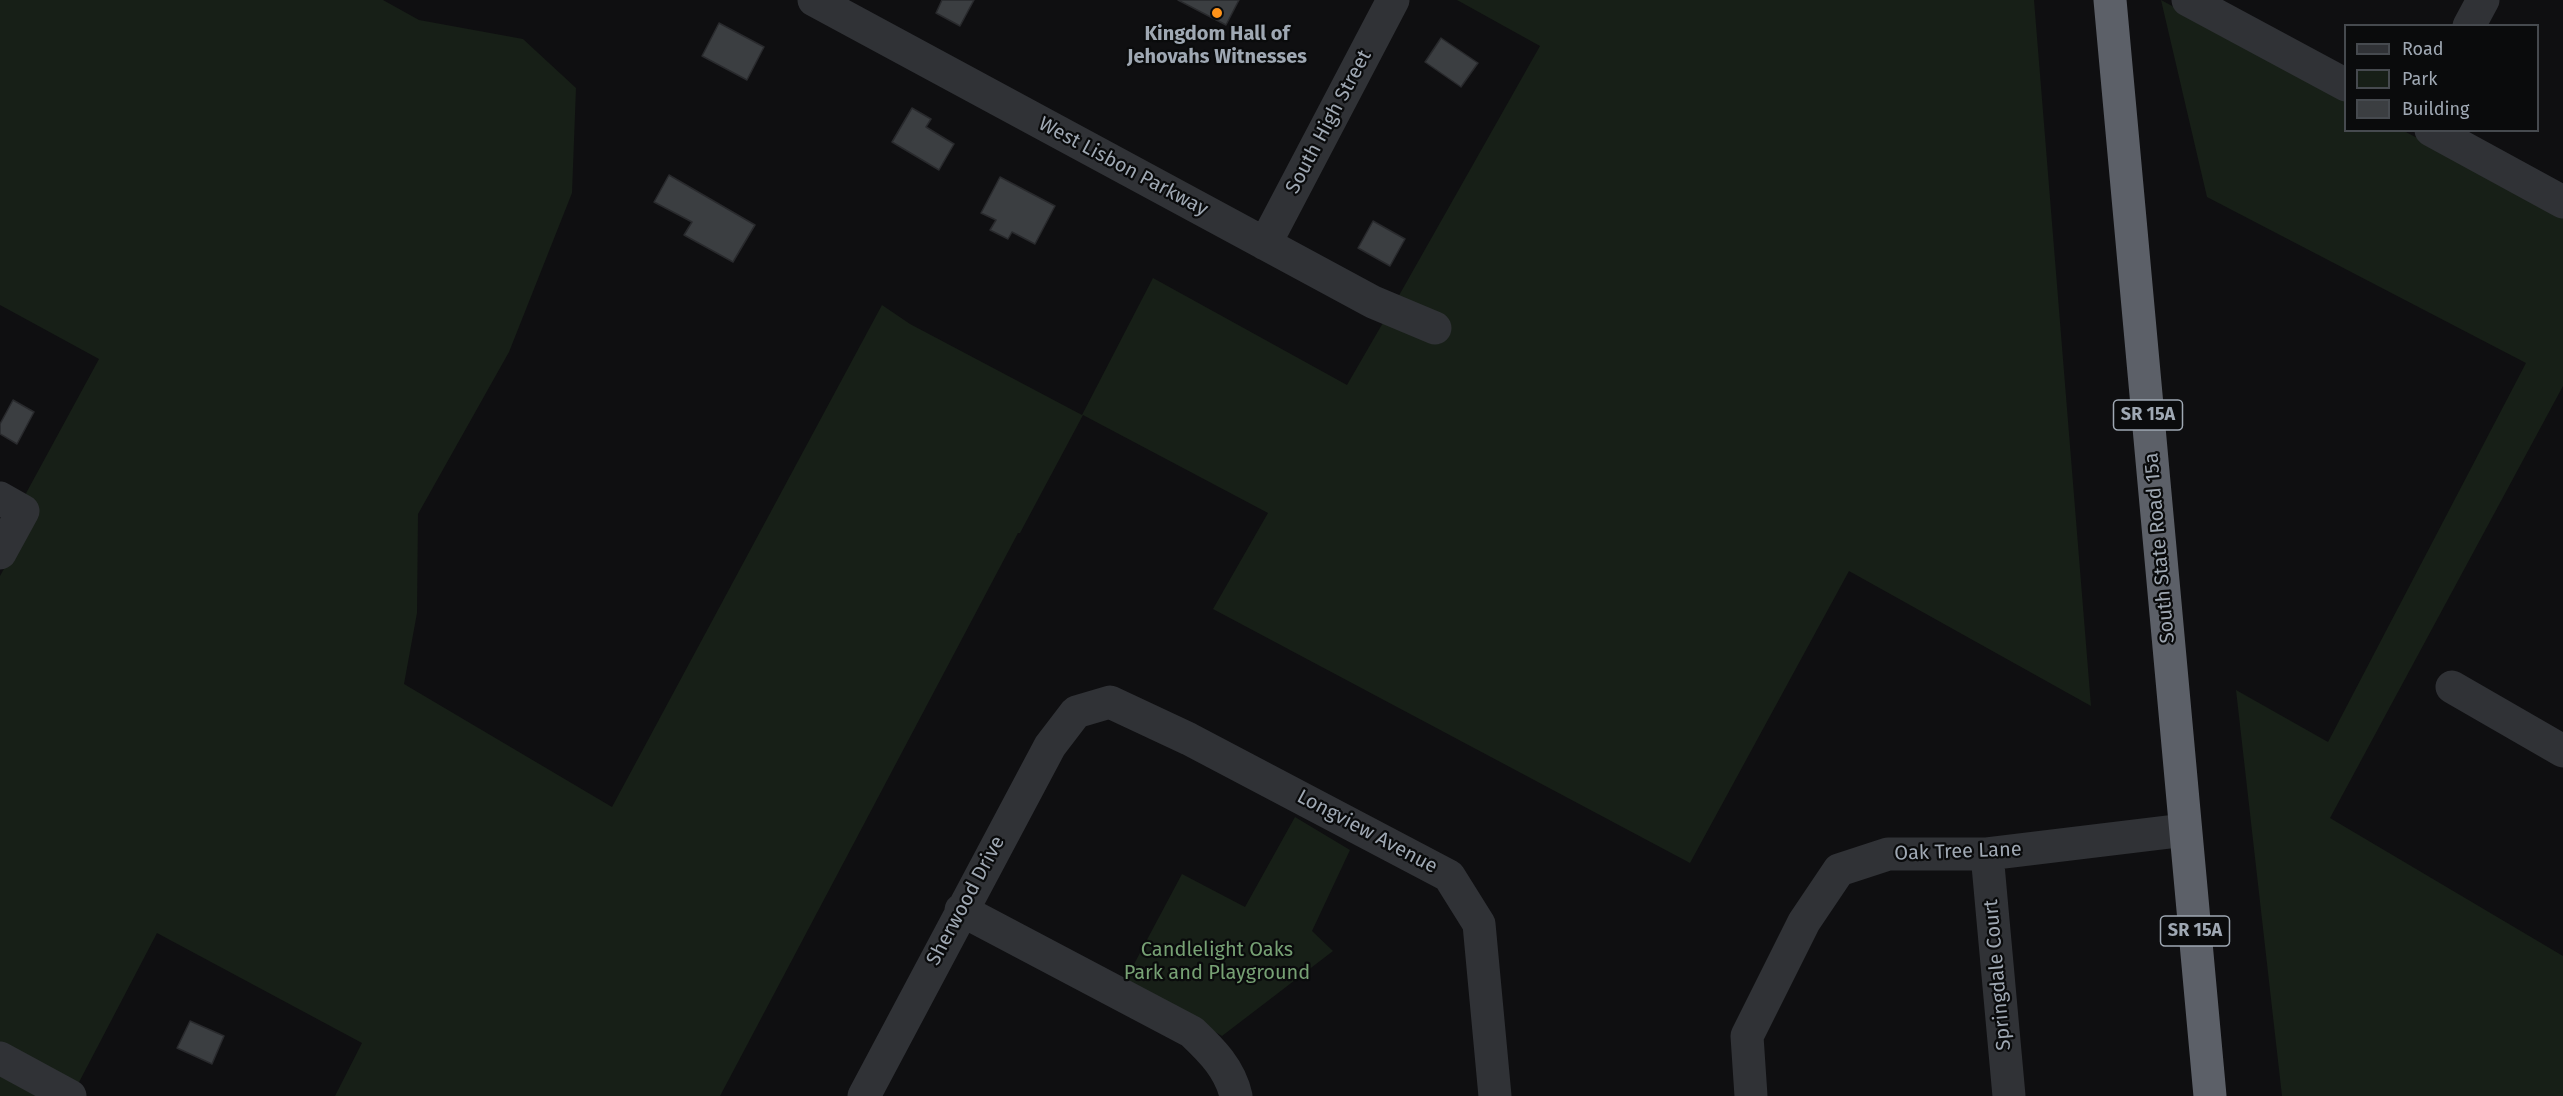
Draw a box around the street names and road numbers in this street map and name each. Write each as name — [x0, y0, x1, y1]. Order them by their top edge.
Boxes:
street label: South High Street — [1281, 46, 1377, 198]
street label: West Lisbon Parkway — [1034, 112, 1212, 222]
road number: SR 15A — [2114, 400, 2182, 430]
street label: South State Road 15a — [2140, 452, 2180, 644]
street label: Longview Avenue — [1293, 785, 1441, 879]
street label: Sherwood Drive — [922, 832, 1010, 970]
street label: Oak Tree Lane — [1894, 838, 2022, 866]
street label: Springdale Court — [1979, 898, 2017, 1052]
road number: SR 15A — [2160, 916, 2230, 946]

